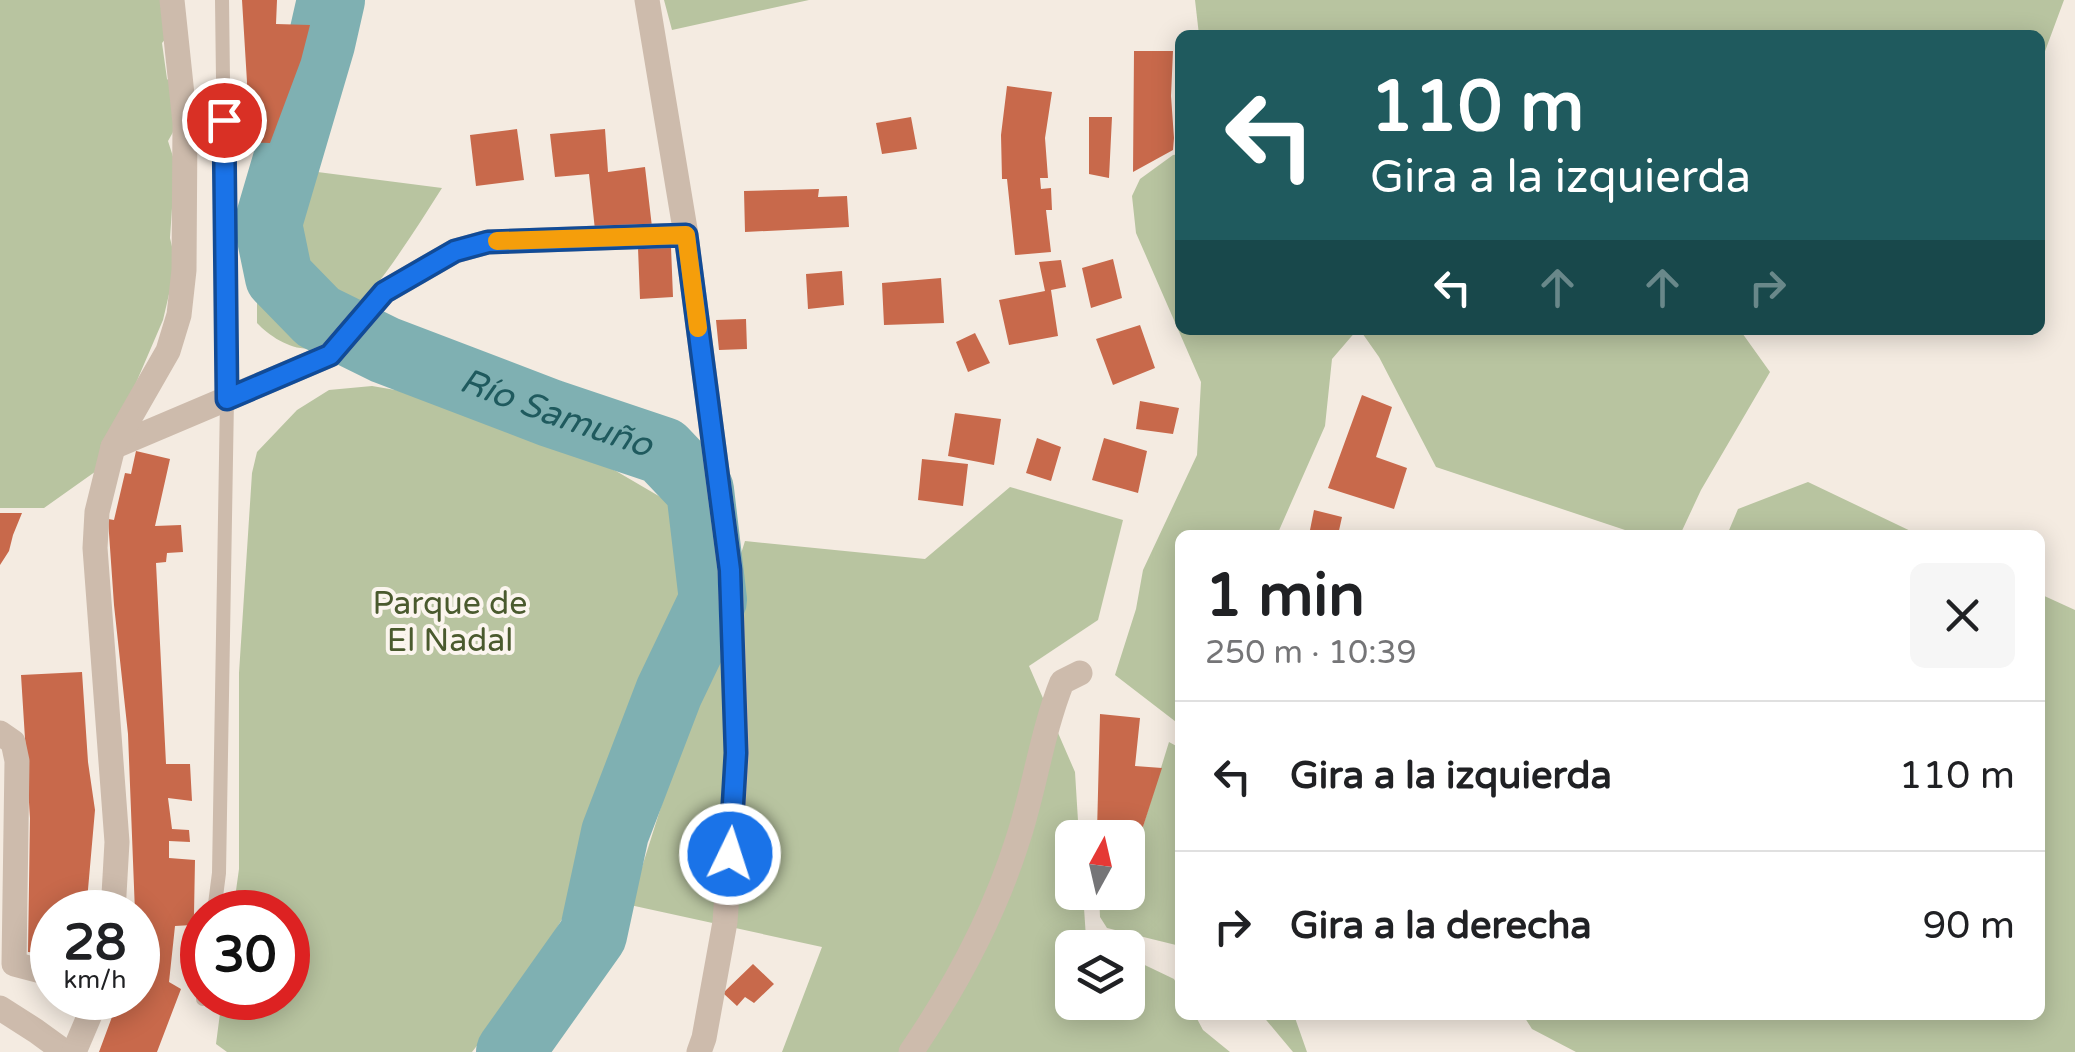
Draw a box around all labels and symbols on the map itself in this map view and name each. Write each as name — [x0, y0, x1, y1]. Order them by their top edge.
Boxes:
pin — [182, 78, 267, 163]
water label: Río Samuño — [454, 360, 659, 467]
park label: Parque de El Nadal — [373, 585, 527, 660]
position arrow — [678, 802, 782, 906]
north arrow — [1055, 820, 1145, 910]
speed limit sign: 30 — [180, 890, 310, 1020]

